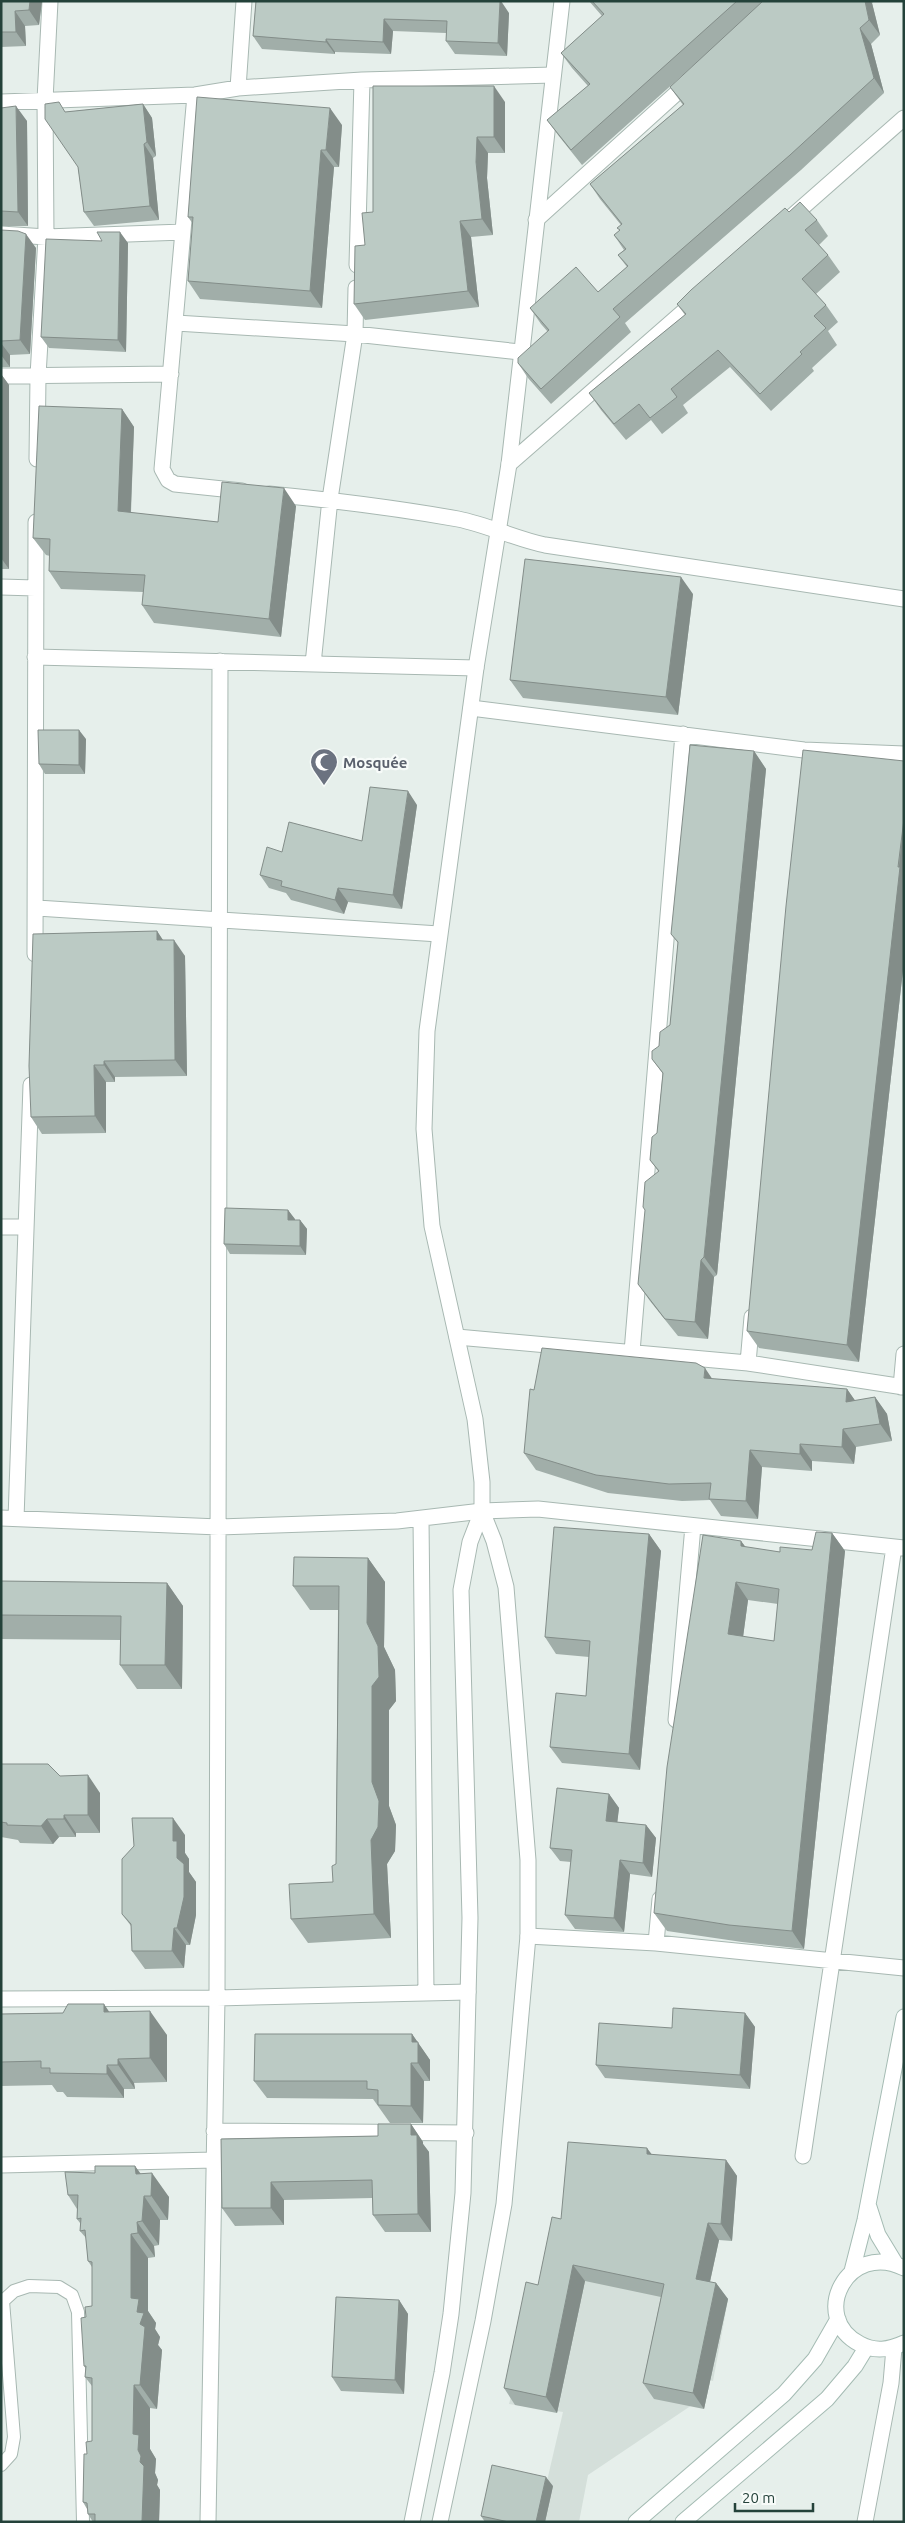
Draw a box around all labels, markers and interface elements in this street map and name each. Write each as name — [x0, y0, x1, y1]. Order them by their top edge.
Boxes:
mosque icon: Mosquée — [309, 747, 339, 786]
place label: Mosquée — [343, 754, 408, 771]
scale bar — [735, 2480, 812, 2512]
text: 20 m — [742, 2489, 775, 2506]

